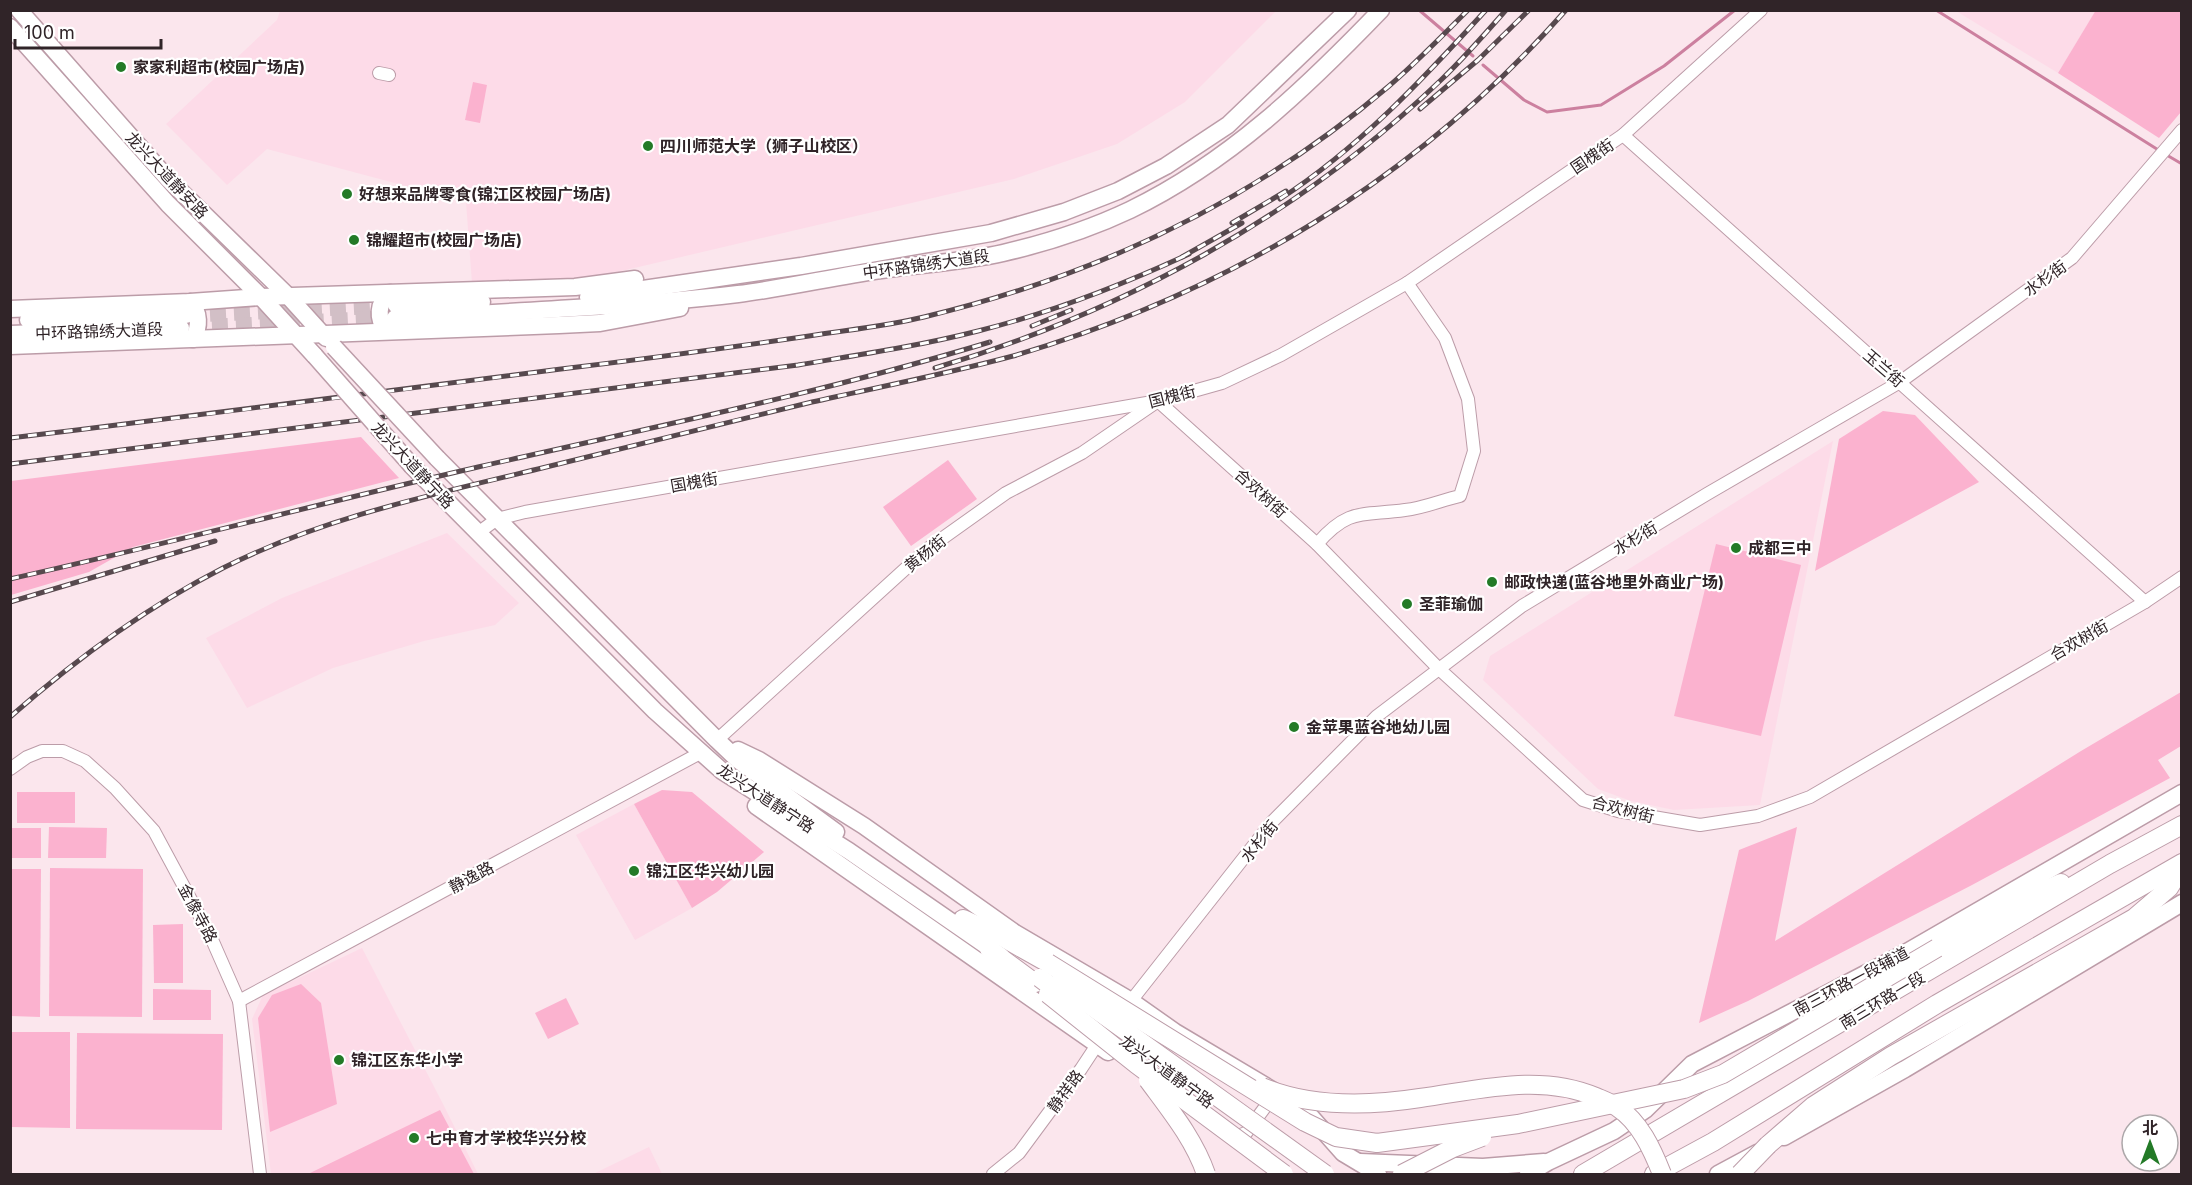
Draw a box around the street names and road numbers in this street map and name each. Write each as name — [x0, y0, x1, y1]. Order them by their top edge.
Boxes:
street label: 龙兴大道静安路 — [121, 127, 213, 223]
street label: 国槐街 — [1567, 134, 1617, 178]
street label: 中环路锦绣大道段 — [861, 245, 991, 283]
street label: 水杉街 — [2020, 256, 2070, 300]
street label: 中环路锦绣大道段 — [35, 319, 163, 343]
street label: 玉兰街 — [1859, 345, 1909, 391]
street label: 国槐街 — [1146, 380, 1198, 412]
street label: 龙兴大道静宁路 — [367, 417, 459, 513]
street label: 合欢树街 — [1231, 464, 1291, 522]
street label: 国槐街 — [669, 468, 719, 496]
street label: 水杉街 — [1609, 517, 1661, 559]
street label: 黄杨街 — [900, 530, 950, 576]
street label: 合欢树街 — [2046, 615, 2112, 665]
street label: 龙兴大道静宁路 — [714, 759, 818, 837]
street label: 合欢树街 — [1590, 792, 1656, 826]
street label: 水杉街 — [1236, 816, 1282, 866]
street label: 静逸路 — [445, 857, 497, 897]
street label: 金像寺路 — [174, 880, 222, 946]
street label: 南三环路一段辅道 — [1790, 942, 1912, 1020]
street label: 南三环路一段 — [1836, 967, 1928, 1033]
street label: 龙兴大道静宁路 — [1116, 1030, 1218, 1112]
street label: 静祥路 — [1043, 1066, 1087, 1116]

